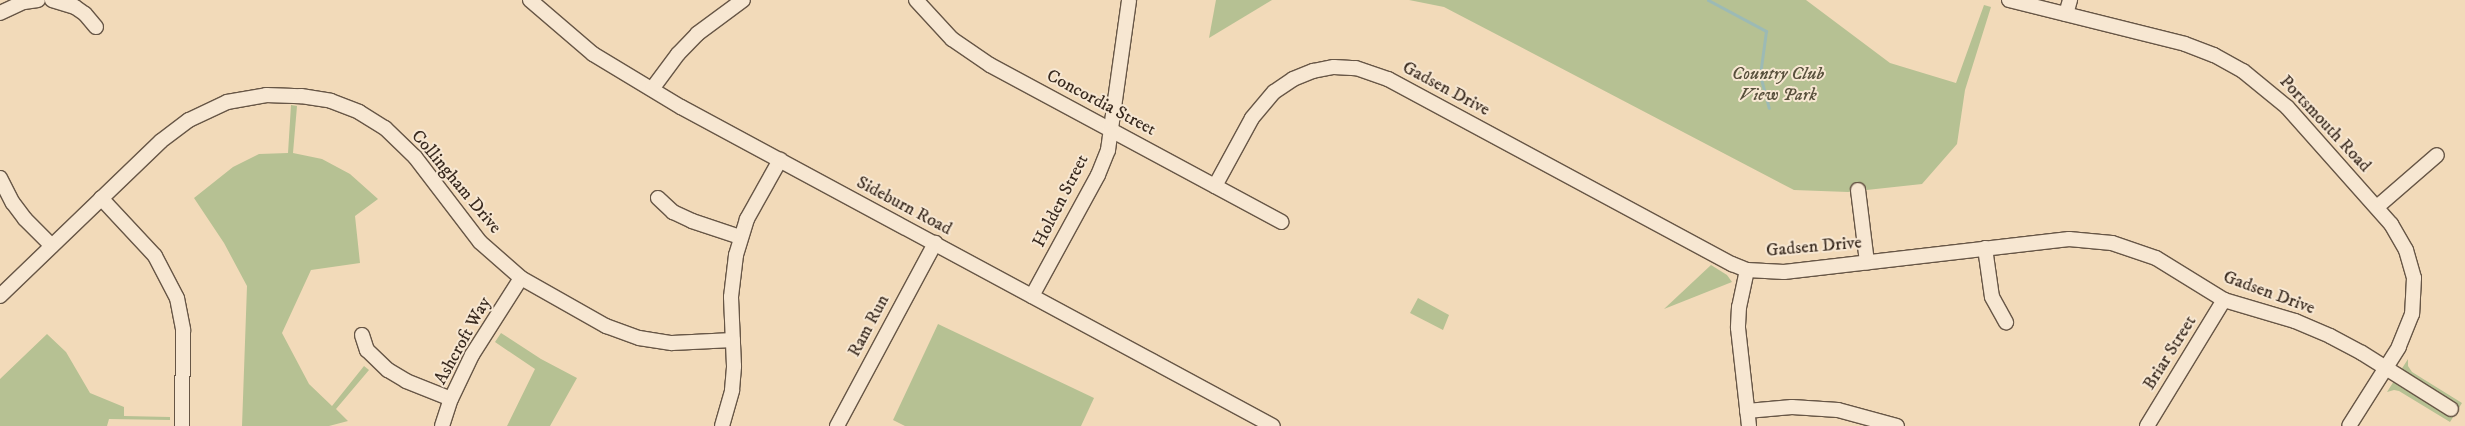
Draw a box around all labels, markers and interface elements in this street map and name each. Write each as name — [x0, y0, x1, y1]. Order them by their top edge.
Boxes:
street label: Gadsen Drive — [1399, 57, 1493, 121]
park label: Country Club View Park — [1732, 64, 1824, 106]
street label: Concordia Street — [1043, 65, 1159, 141]
street label: Portsmouth Road — [2275, 71, 2375, 177]
street label: Collingham Drive — [406, 126, 506, 238]
street label: Holden Street — [1028, 151, 1094, 251]
street label: Sideburn Road — [853, 172, 955, 240]
street label: Gadsen Drive — [1765, 232, 1863, 262]
street label: Gadsen Drive — [2220, 266, 2318, 320]
street label: Ram Run — [844, 291, 894, 361]
street label: Ashcroft Way — [430, 293, 496, 389]
street label: Briar Street — [2139, 312, 2201, 394]

